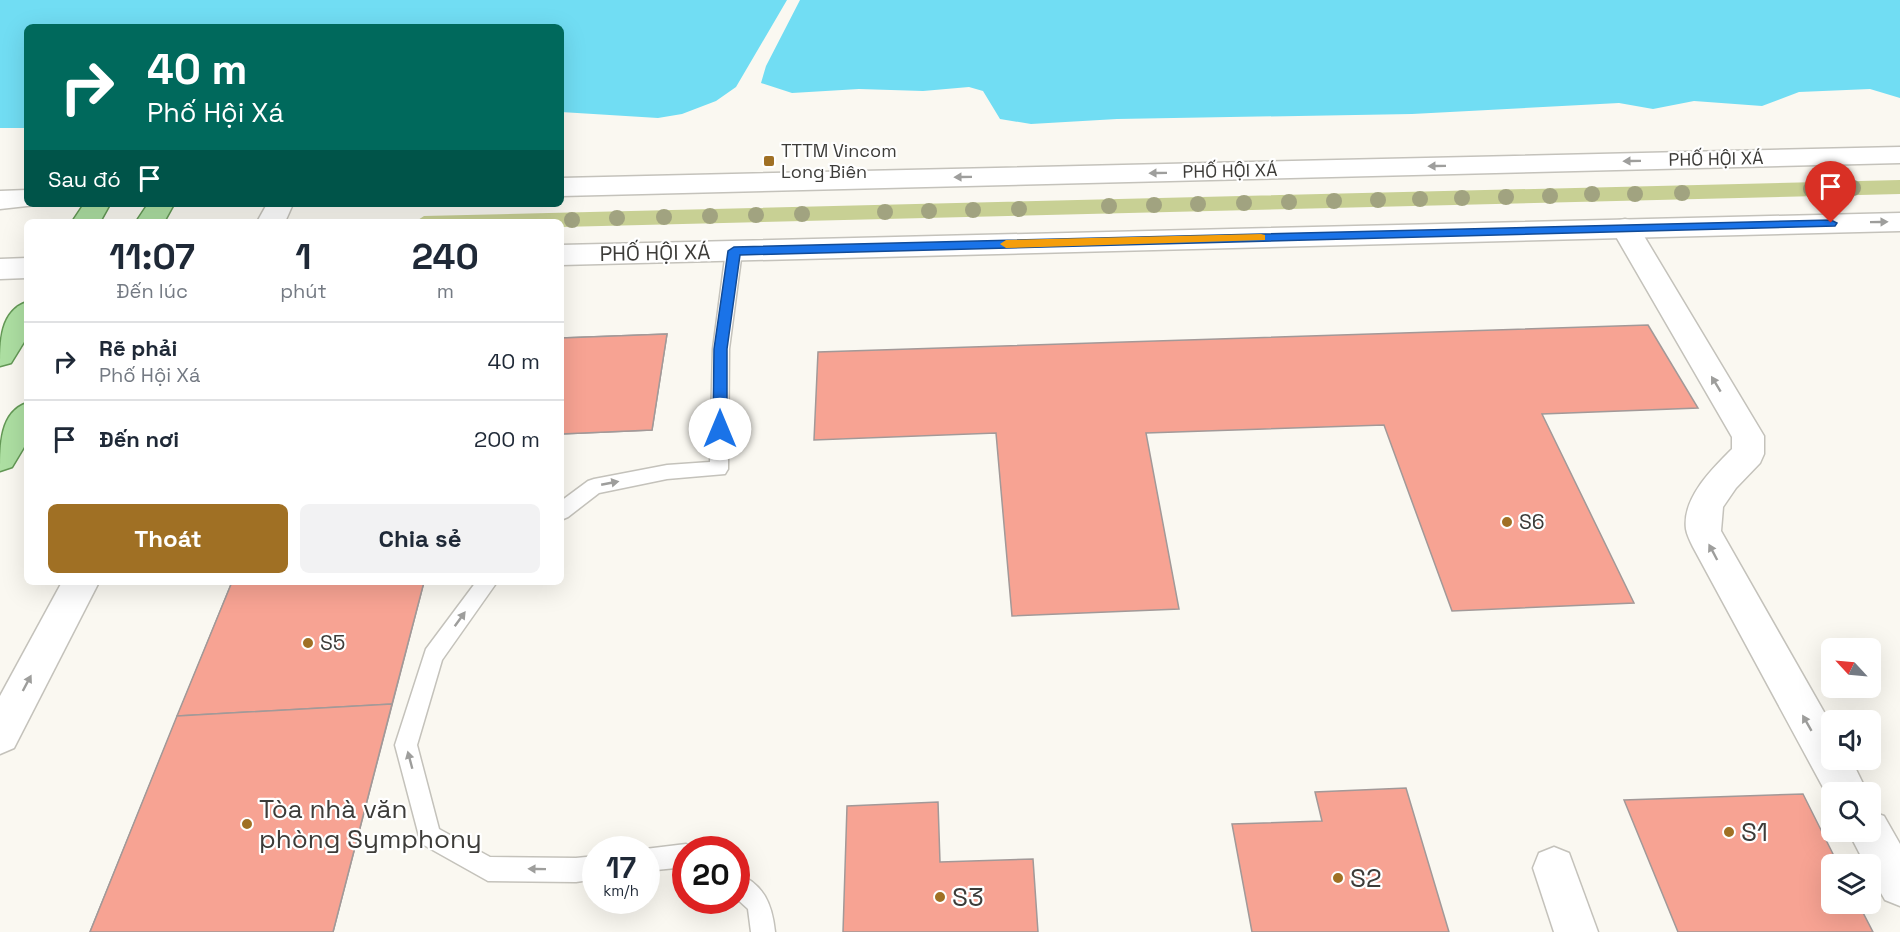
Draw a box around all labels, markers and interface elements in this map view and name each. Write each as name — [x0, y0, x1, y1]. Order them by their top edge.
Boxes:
text: 40 m — [147, 43, 247, 96]
icon: right — [48, 48, 126, 126]
text: Phố Hội Xá — [147, 95, 284, 130]
place label: TTTM Vincom Long Biên — [781, 139, 897, 183]
street label: PHỐ HỘI XÁ — [1668, 146, 1764, 171]
marker: TTTM Vincom Long Biên — [762, 154, 776, 168]
one-way arrow — [1622, 156, 1641, 166]
street label: PHỐ HỘI XÁ — [1182, 158, 1278, 183]
one-way arrow — [1427, 161, 1446, 171]
pin — [1805, 161, 1856, 223]
icon: arrive — [133, 162, 166, 195]
text: Sau đó — [48, 165, 121, 193]
one-way arrow — [1148, 168, 1167, 177]
icon: arrive — [1814, 170, 1847, 203]
one-way arrow — [953, 172, 972, 182]
one-way arrow — [1870, 217, 1889, 227]
text: 11:07 — [109, 234, 195, 280]
text: 1 — [295, 234, 312, 280]
text: 240 — [412, 234, 479, 280]
street label: PHỐ HỘI XÁ — [599, 237, 711, 267]
text: Đến lúc — [116, 278, 188, 304]
text: phút — [280, 278, 327, 304]
text: m — [437, 278, 454, 304]
text: Rẽ phải — [99, 334, 177, 362]
icon: right — [48, 345, 81, 378]
text: 40 m — [488, 347, 540, 375]
text: Phố Hội Xá — [99, 362, 200, 388]
one-way arrow — [1710, 375, 1721, 392]
position arrow — [688, 397, 752, 461]
icon: arrive — [48, 423, 81, 456]
text: Đến nơi — [99, 425, 179, 453]
text: 200 m — [474, 425, 540, 453]
one-way arrow — [600, 478, 619, 487]
button: Thoát — [48, 504, 288, 573]
button: Chia sẻ — [300, 504, 540, 573]
place label: S6 — [1519, 508, 1545, 535]
marker: S6 — [1500, 515, 1514, 529]
one-way arrow — [1708, 543, 1718, 560]
one-way arrow — [454, 612, 466, 628]
place label: S5 — [320, 629, 345, 656]
marker: S5 — [301, 636, 315, 650]
north arrow — [1821, 638, 1881, 698]
map controls — [1821, 638, 1881, 914]
one-way arrow — [22, 674, 32, 691]
button: sound — [1821, 710, 1881, 770]
one-way arrow — [1802, 714, 1812, 731]
one-way arrow — [404, 750, 414, 769]
button: search — [1821, 782, 1881, 842]
place label: Tòa nhà văn phòng Symphony — [259, 792, 482, 856]
place label: S1 — [1741, 815, 1768, 849]
marker: Tòa nhà văn phòng Symphony — [240, 817, 254, 831]
marker: S1 — [1722, 825, 1736, 839]
speed limit sign: 20 — [672, 836, 750, 914]
text: 17 — [606, 848, 636, 887]
button: layers — [1821, 854, 1881, 914]
place label: S2 — [1350, 861, 1382, 895]
one-way arrow — [528, 865, 547, 874]
marker: S2 — [1331, 871, 1345, 885]
place label: S3 — [952, 880, 984, 914]
text: km/h — [603, 881, 639, 900]
marker: S3 — [933, 890, 947, 904]

